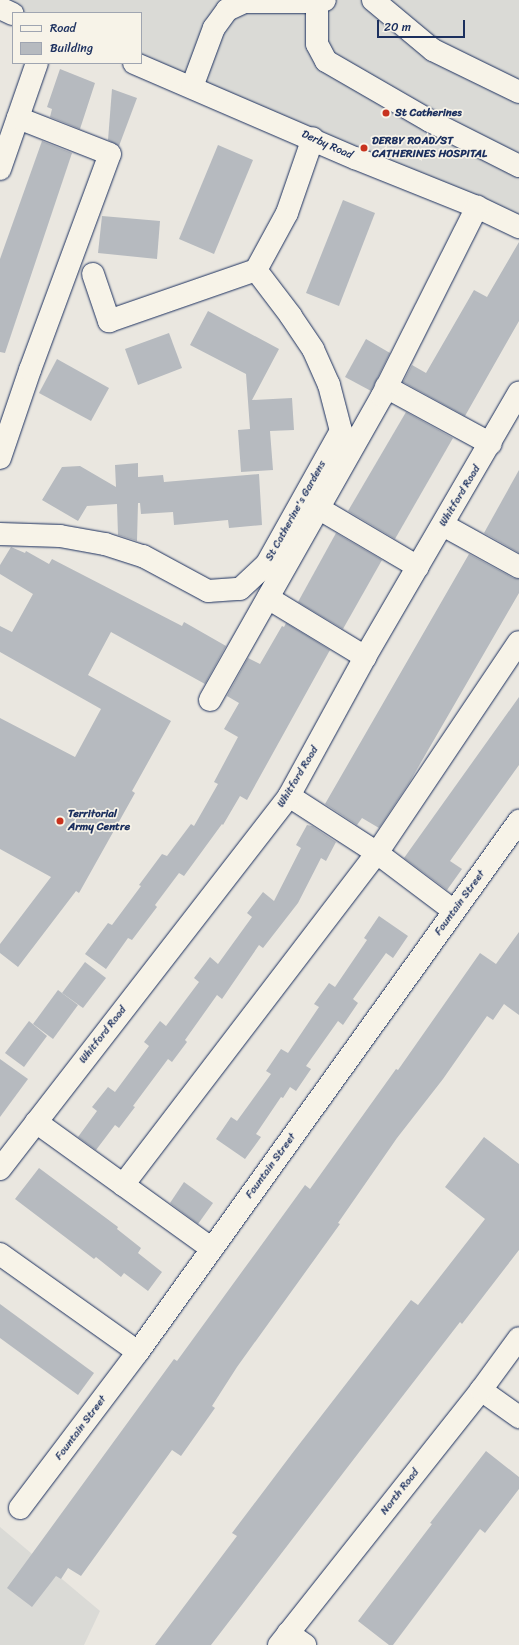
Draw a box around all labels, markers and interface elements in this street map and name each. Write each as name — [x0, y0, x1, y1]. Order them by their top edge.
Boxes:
legend — [12, 12, 142, 64]
scale bar — [379, 12, 467, 38]
text: 20 m — [384, 16, 411, 38]
text: Road — [50, 17, 76, 39]
text: Building — [50, 37, 93, 59]
place label: St Catherines — [395, 106, 462, 120]
marker: St Catherines — [380, 107, 392, 119]
street label: Derby Road — [299, 128, 355, 162]
place label: DERBY ROAD/ST CATHERINES HOSPITAL — [372, 135, 487, 161]
marker: DERBY ROAD/ST CATHERINES HOSPITAL — [359, 143, 369, 153]
street label: St Catherine's Gardens — [263, 458, 329, 564]
street label: Whitford Road — [437, 463, 483, 529]
street label: Whitford Road — [275, 744, 321, 810]
place label: Territorial Army Centre — [68, 808, 130, 834]
marker: Territorial Army Centre — [55, 816, 65, 826]
street label: Fountain Street — [432, 868, 488, 938]
street label: Whitford Road — [76, 1004, 130, 1066]
street label: Fountain Street — [243, 1131, 299, 1201]
street label: Fountain Street — [52, 1393, 110, 1463]
street label: North Road — [378, 1466, 422, 1518]

